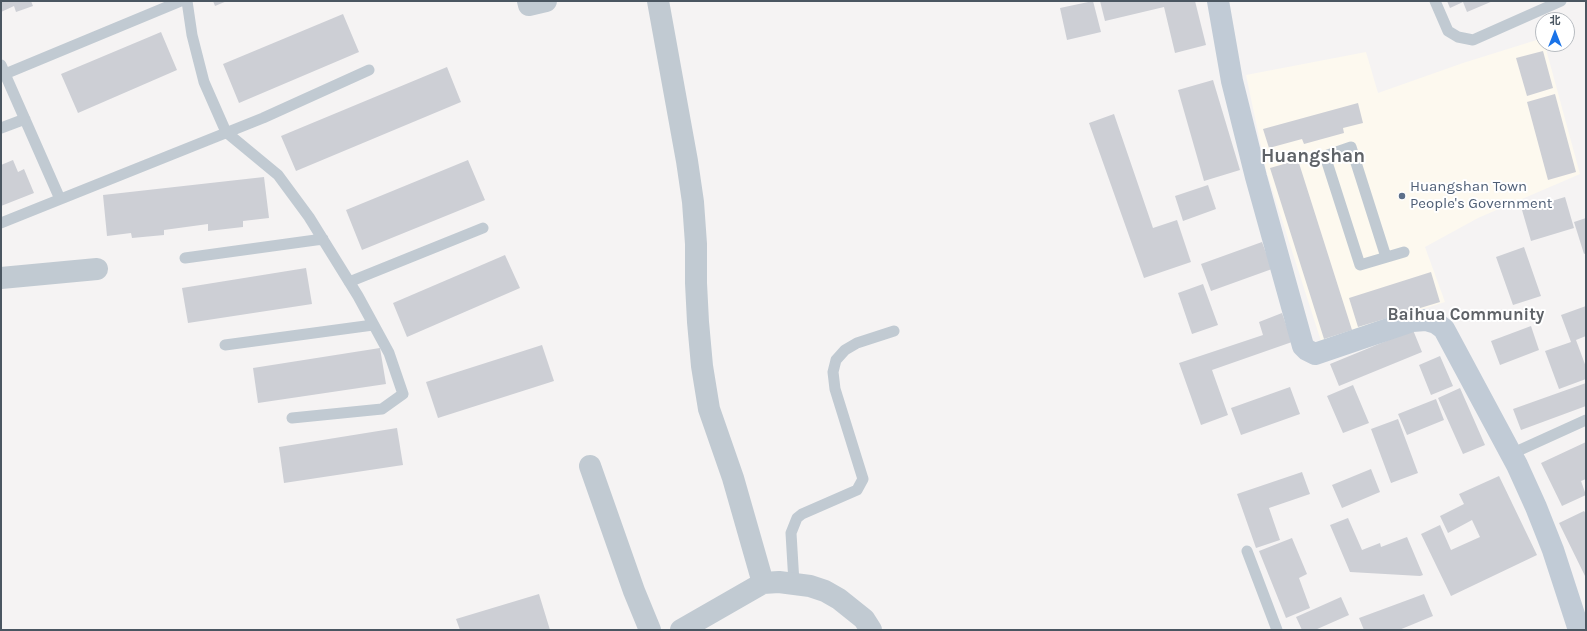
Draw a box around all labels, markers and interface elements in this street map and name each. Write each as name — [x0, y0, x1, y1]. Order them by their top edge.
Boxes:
north arrow — [1535, 12, 1575, 52]
text: 北 — [1550, 14, 1561, 27]
district label: Huangshan — [1261, 146, 1365, 168]
place label: Huangshan Town People's Government — [1410, 178, 1552, 213]
marker: Huangshan Town People's Government — [1397, 191, 1407, 201]
district label: Baihua Community — [1388, 305, 1544, 325]

